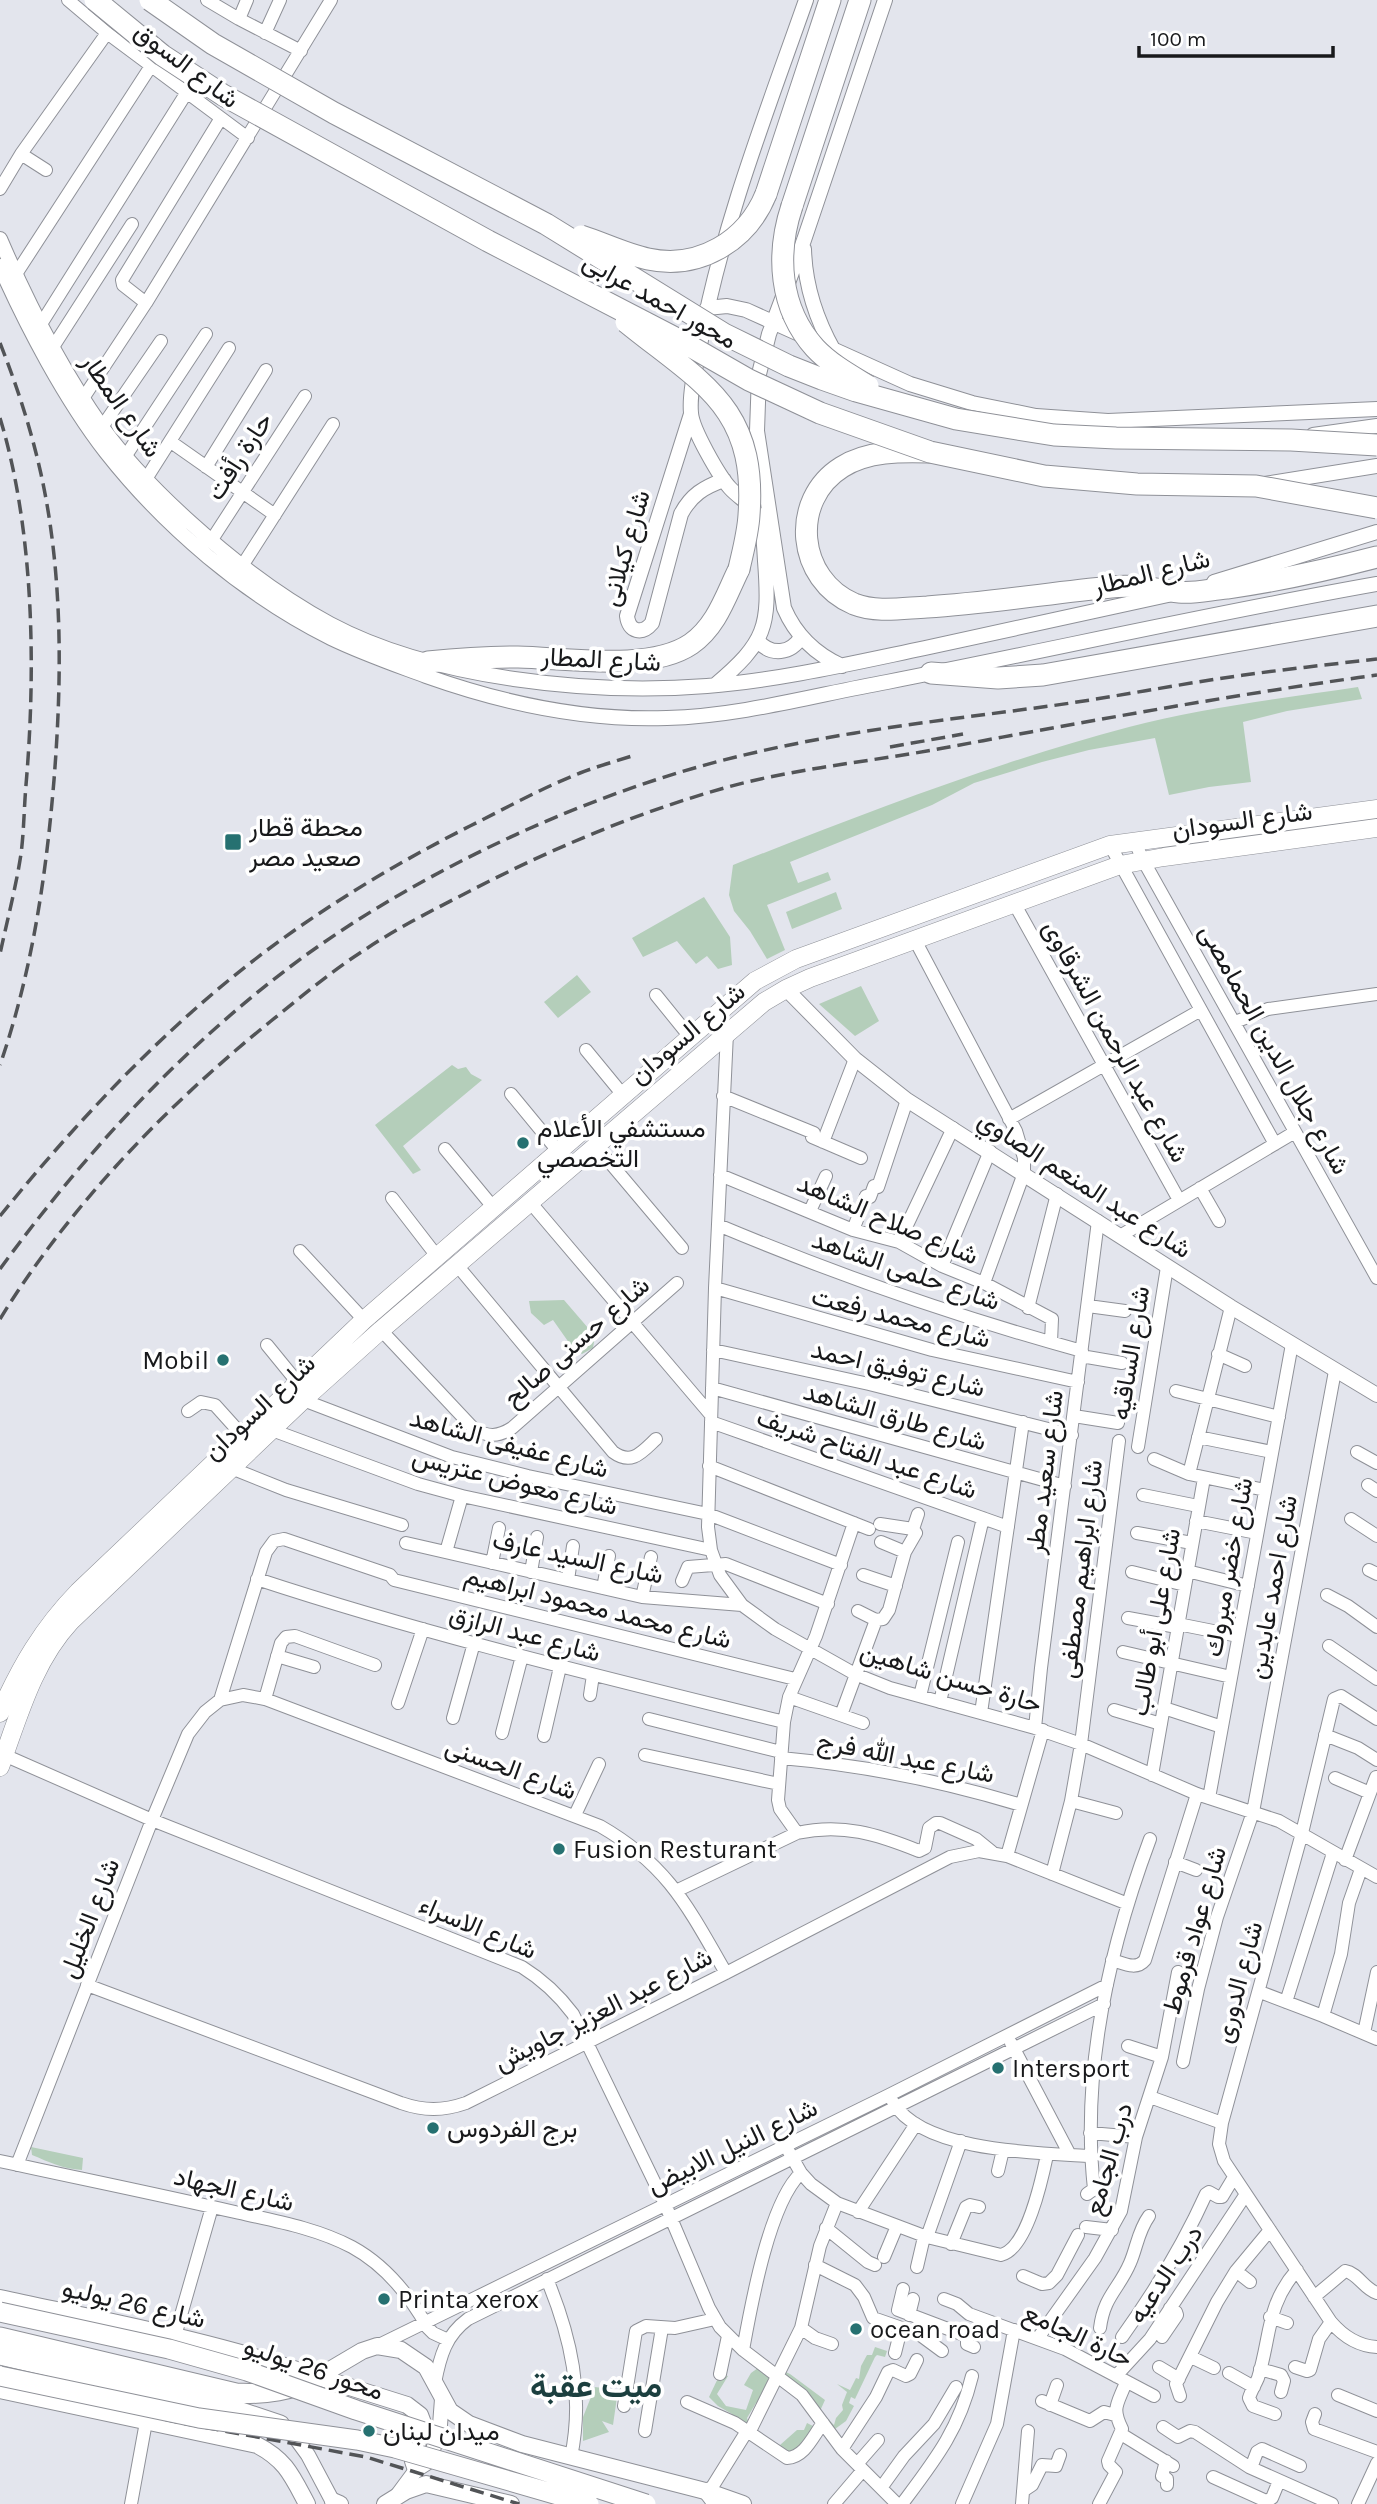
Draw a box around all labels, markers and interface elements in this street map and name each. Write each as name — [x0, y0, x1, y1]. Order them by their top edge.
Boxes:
scale bar — [1139, 14, 1333, 58]
street label: شارع السوق — [127, 16, 245, 117]
text: 100 m — [1150, 27, 1207, 51]
street label: محور احمد عرابى — [577, 245, 742, 356]
street label: شارع المطار — [72, 346, 169, 465]
street label: حارة رأفت — [200, 406, 279, 506]
street label: شارع كيلانى — [594, 486, 659, 610]
street label: شارع المطار — [1088, 543, 1214, 604]
street label: شارع المطار — [539, 641, 662, 680]
street label: شارع السودان — [1170, 795, 1315, 848]
place label: محطة قطار صعيد مصر — [248, 812, 363, 873]
marker: محطة قطار صعيد مصر — [223, 832, 243, 852]
street label: شارع عبد الرحمن الشرقاوى — [1034, 915, 1195, 1169]
street label: شارع جلال الدين الحمامصى — [1191, 919, 1356, 1181]
street label: شارع السودان — [623, 976, 753, 1092]
street label: شارع عبد المنعم الصاوي — [969, 1104, 1197, 1269]
place label: مستشفي الأعلام التخصصي — [537, 1113, 706, 1179]
marker: مستشفي الأعلام التخصصي — [515, 1135, 531, 1151]
street label: شارع صلاح الشاهد — [792, 1167, 983, 1273]
street label: شارع حلمى الشاهد — [807, 1224, 1004, 1319]
street label: شارع حسنى صالح — [497, 1269, 657, 1415]
street label: شارع محمد رفعت — [808, 1280, 993, 1357]
street label: شارع الساقيه — [1105, 1284, 1158, 1423]
street label: شارع توفيق احمد — [807, 1333, 988, 1406]
place label: Mobil — [142, 1345, 209, 1376]
street label: شارع السودان — [197, 1348, 323, 1468]
marker: Mobil — [215, 1352, 231, 1368]
street label: شارع طارق الشاهد — [799, 1376, 990, 1459]
street label: شارع سعيد مطر — [1019, 1388, 1072, 1557]
street label: شارع عبد الفتاح شريف — [752, 1401, 981, 1508]
street label: شارع عفيفى الشاهد — [406, 1402, 612, 1487]
street label: شارع معوض عتريس — [408, 1441, 621, 1524]
street label: شارع ابراهيم مصطفى — [1052, 1458, 1111, 1680]
street label: شارع خضر مبروك — [1197, 1475, 1261, 1659]
street label: شارع احمد عابدين — [1241, 1493, 1306, 1682]
street label: شارع السيد عارف — [489, 1524, 666, 1593]
street label: شارع على أبو طالب — [1124, 1526, 1189, 1719]
street label: شارع محمد محمود ابراهيم — [461, 1559, 734, 1658]
street label: شارع عبد الرازق — [445, 1598, 604, 1670]
street label: حارة حسن شاهين — [856, 1635, 1045, 1720]
street label: شارع عبد الله فرج — [815, 1725, 997, 1792]
street label: شارع الحسنى — [440, 1730, 581, 1808]
place label: Fusion Resturant — [573, 1834, 777, 1865]
marker: Fusion Resturant — [551, 1841, 567, 1857]
street label: شارع عواد قرموط — [1156, 1843, 1235, 2018]
street label: شارع الخليل — [52, 1854, 128, 1983]
street label: شارع الاسراء — [414, 1889, 541, 1968]
street label: شارع الدورى — [1207, 1918, 1272, 2047]
street label: شارع عبد العزيز جاويش — [489, 1941, 718, 2080]
place label: Intersport — [1012, 2053, 1130, 2084]
marker: Intersport — [990, 2060, 1006, 2076]
street label: شارع النيل الابيض — [642, 2092, 823, 2203]
street label: درب الجامع — [1078, 2099, 1141, 2220]
place label: برج الفردوس — [447, 2113, 577, 2146]
marker: برج الفردوس — [425, 2120, 441, 2136]
street label: شارع الجهاد — [171, 2161, 297, 2220]
street label: درب الدعيه — [1121, 2219, 1210, 2329]
street label: شارع 26 يوليو — [59, 2272, 208, 2337]
place label: Printa xerox — [398, 2284, 539, 2315]
marker: Printa xerox — [376, 2291, 392, 2307]
street label: حارة الجامع — [1017, 2297, 1137, 2376]
place label: ocean road — [870, 2314, 1000, 2345]
marker: ocean road — [848, 2321, 864, 2337]
street label: محور 26 يوليو — [240, 2330, 388, 2407]
district label: ميت عقبة — [530, 2367, 662, 2405]
place label: ميدان لبنان — [383, 2416, 500, 2447]
marker: ميدان لبنان — [361, 2423, 377, 2439]

